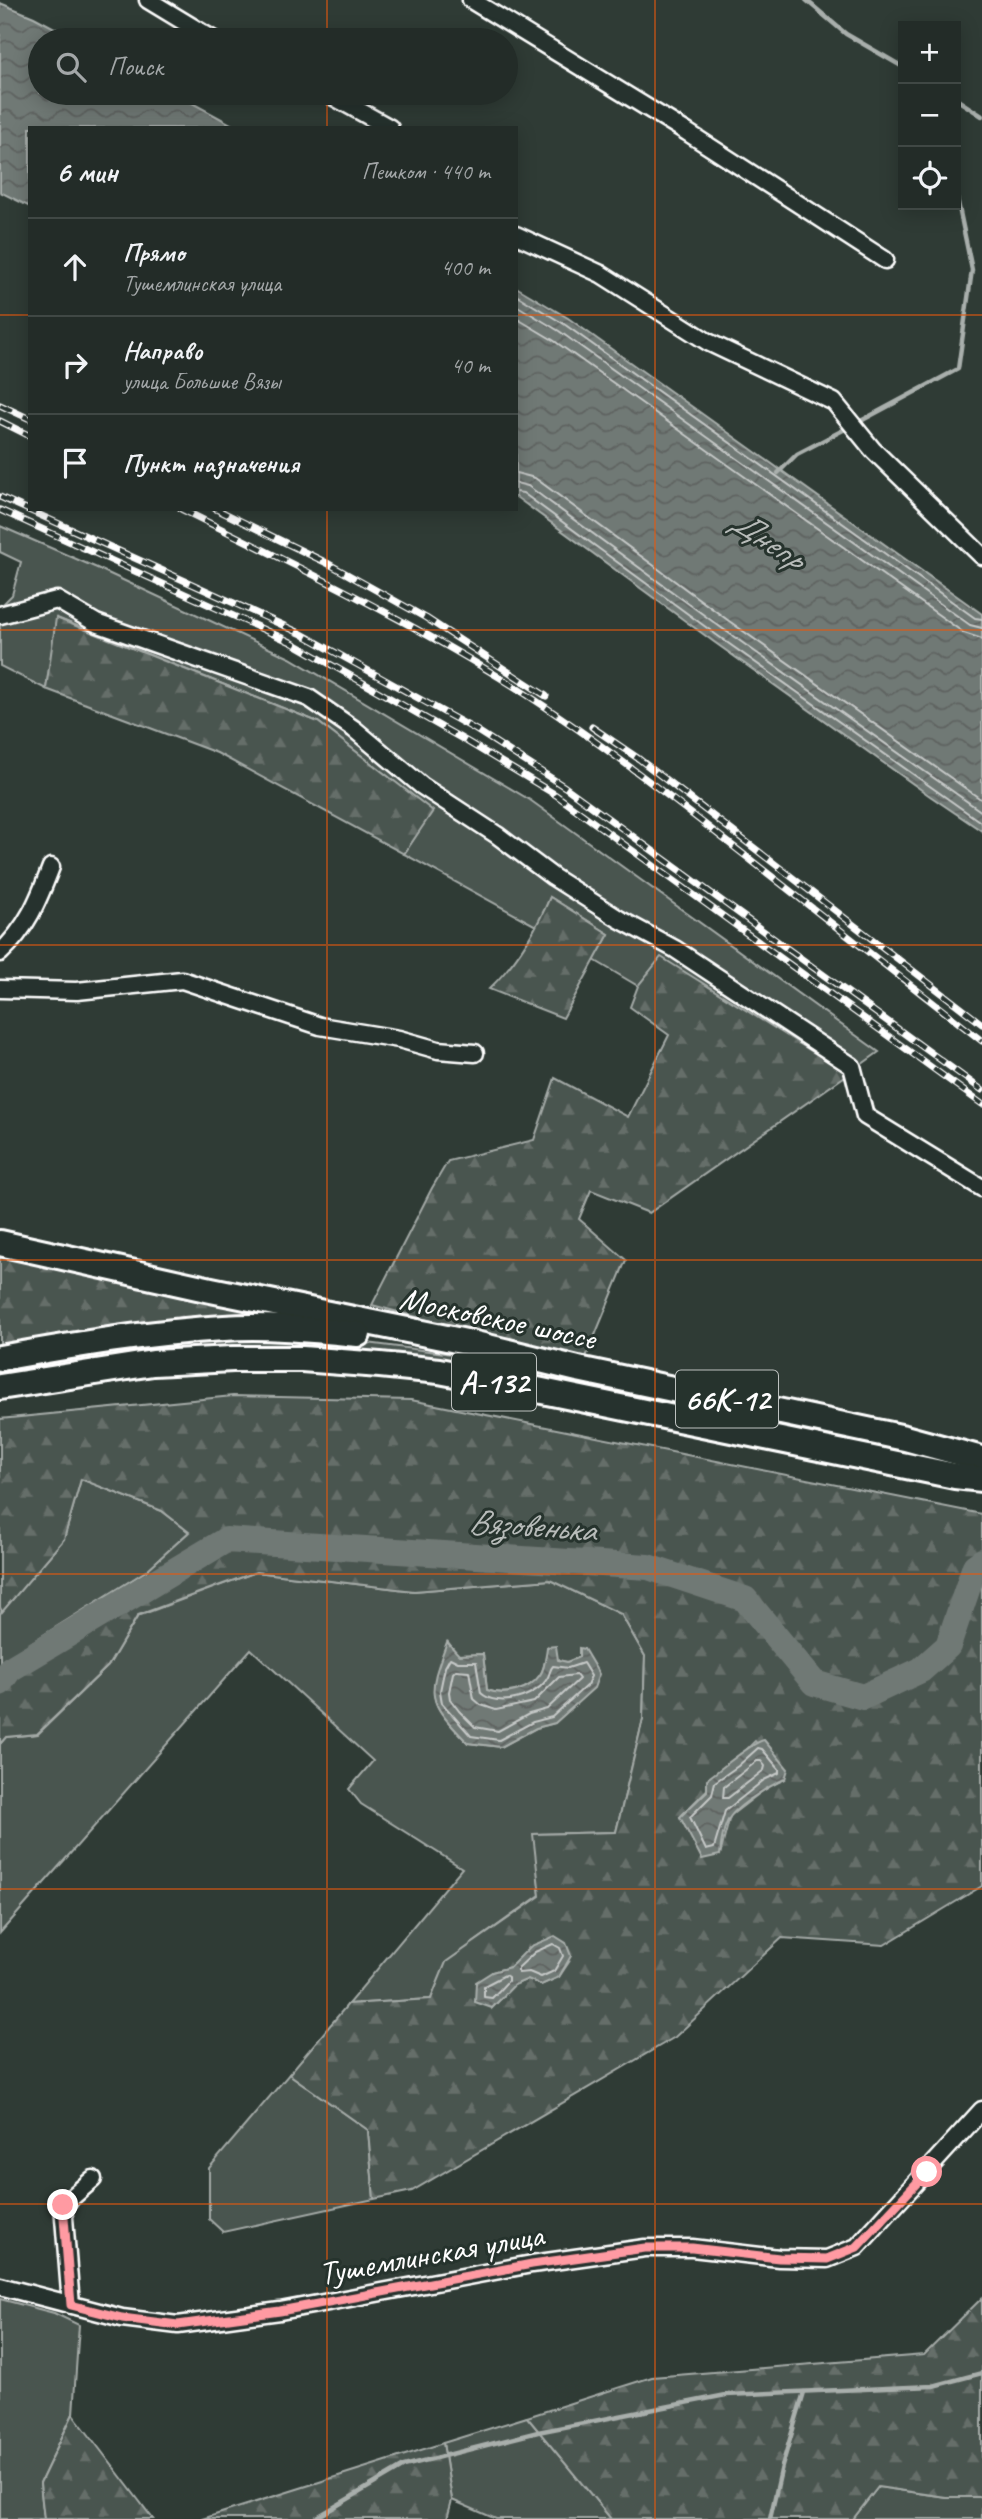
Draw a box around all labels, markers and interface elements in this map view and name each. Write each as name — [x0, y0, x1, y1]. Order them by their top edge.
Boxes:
map controls — [898, 21, 961, 210]
button: + — [898, 21, 961, 84]
search box — [28, 28, 518, 105]
icon: search — [52, 48, 90, 86]
text: Поиск — [108, 50, 163, 83]
button: − — [898, 84, 961, 147]
button: locate — [898, 147, 961, 210]
text: 6 мин — [56, 153, 118, 191]
text: Пешком · 440 m — [362, 157, 490, 186]
text: Прямо — [123, 236, 185, 269]
icon: ahead — [56, 248, 94, 286]
text: 400 m — [441, 253, 490, 282]
text: Тушемлинская улица — [123, 269, 281, 298]
text: Направо — [123, 334, 202, 367]
icon: right — [56, 346, 94, 384]
text: 40 m — [451, 351, 490, 380]
text: улица Большие Вязы — [123, 367, 281, 396]
icon: arrive — [56, 444, 94, 482]
text: Пункт назначения — [123, 447, 299, 480]
water label: Днепр — [722, 498, 817, 583]
street label: Московское шоссе — [396, 1277, 602, 1360]
road number: А-132 — [452, 1353, 536, 1410]
road number: 66К-12 — [676, 1370, 778, 1428]
water label: Вязовенька — [467, 1499, 601, 1553]
route start — [911, 2156, 942, 2187]
route end — [47, 2189, 78, 2220]
street label: Тушемлинская улица — [316, 2213, 548, 2294]

